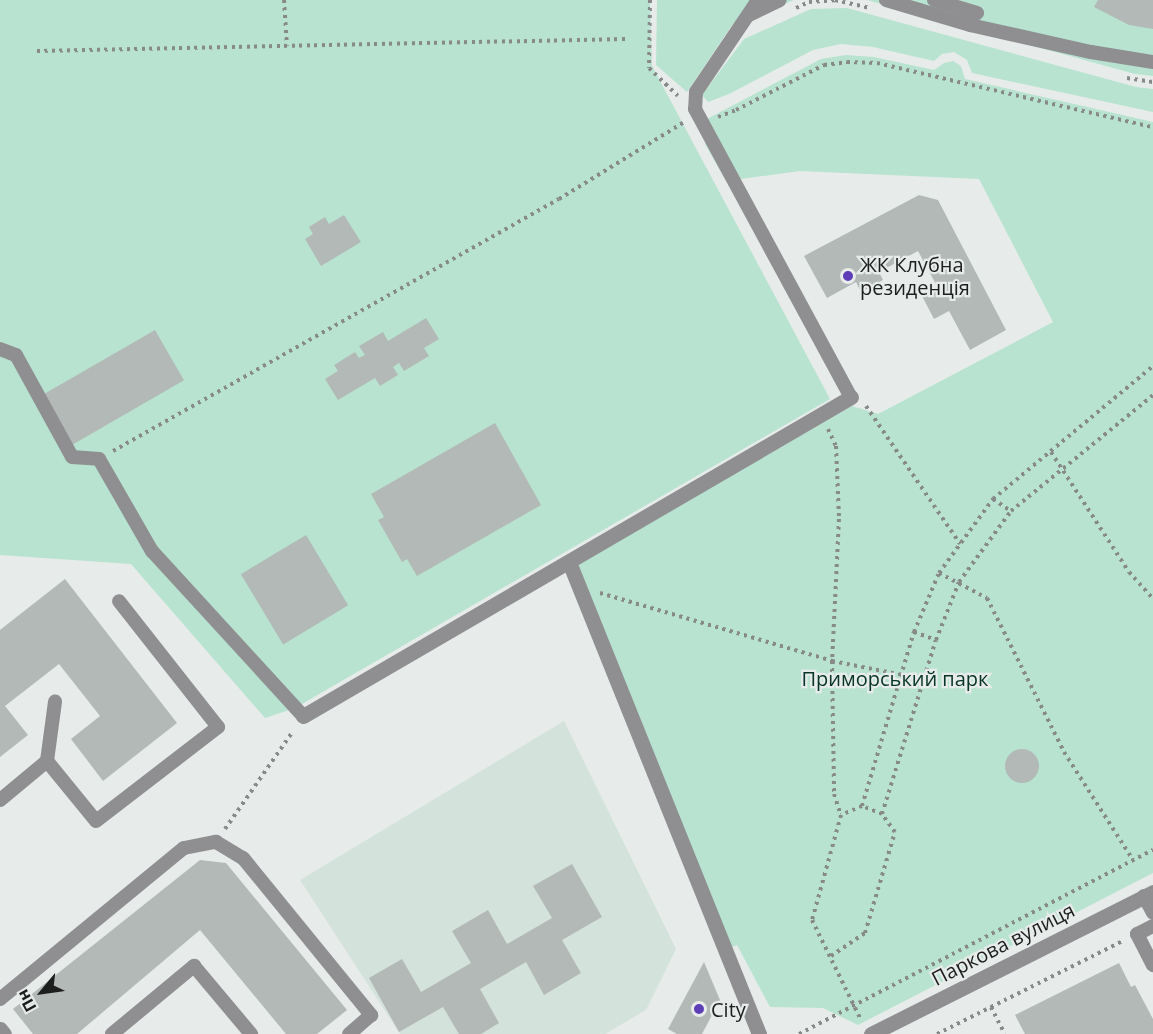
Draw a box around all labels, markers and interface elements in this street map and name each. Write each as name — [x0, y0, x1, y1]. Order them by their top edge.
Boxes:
place label: ЖК Клубна резиденція — [860, 252, 970, 299]
marker: ЖК Клубна резиденція — [841, 269, 855, 283]
park label: Приморський парк — [802, 666, 988, 690]
street label: Паркова вулиця — [927, 898, 1079, 990]
north arrow — [12, 962, 72, 1022]
text: Пн — [11, 986, 41, 1016]
place label: City — [711, 997, 746, 1021]
marker: City — [692, 1002, 706, 1016]

